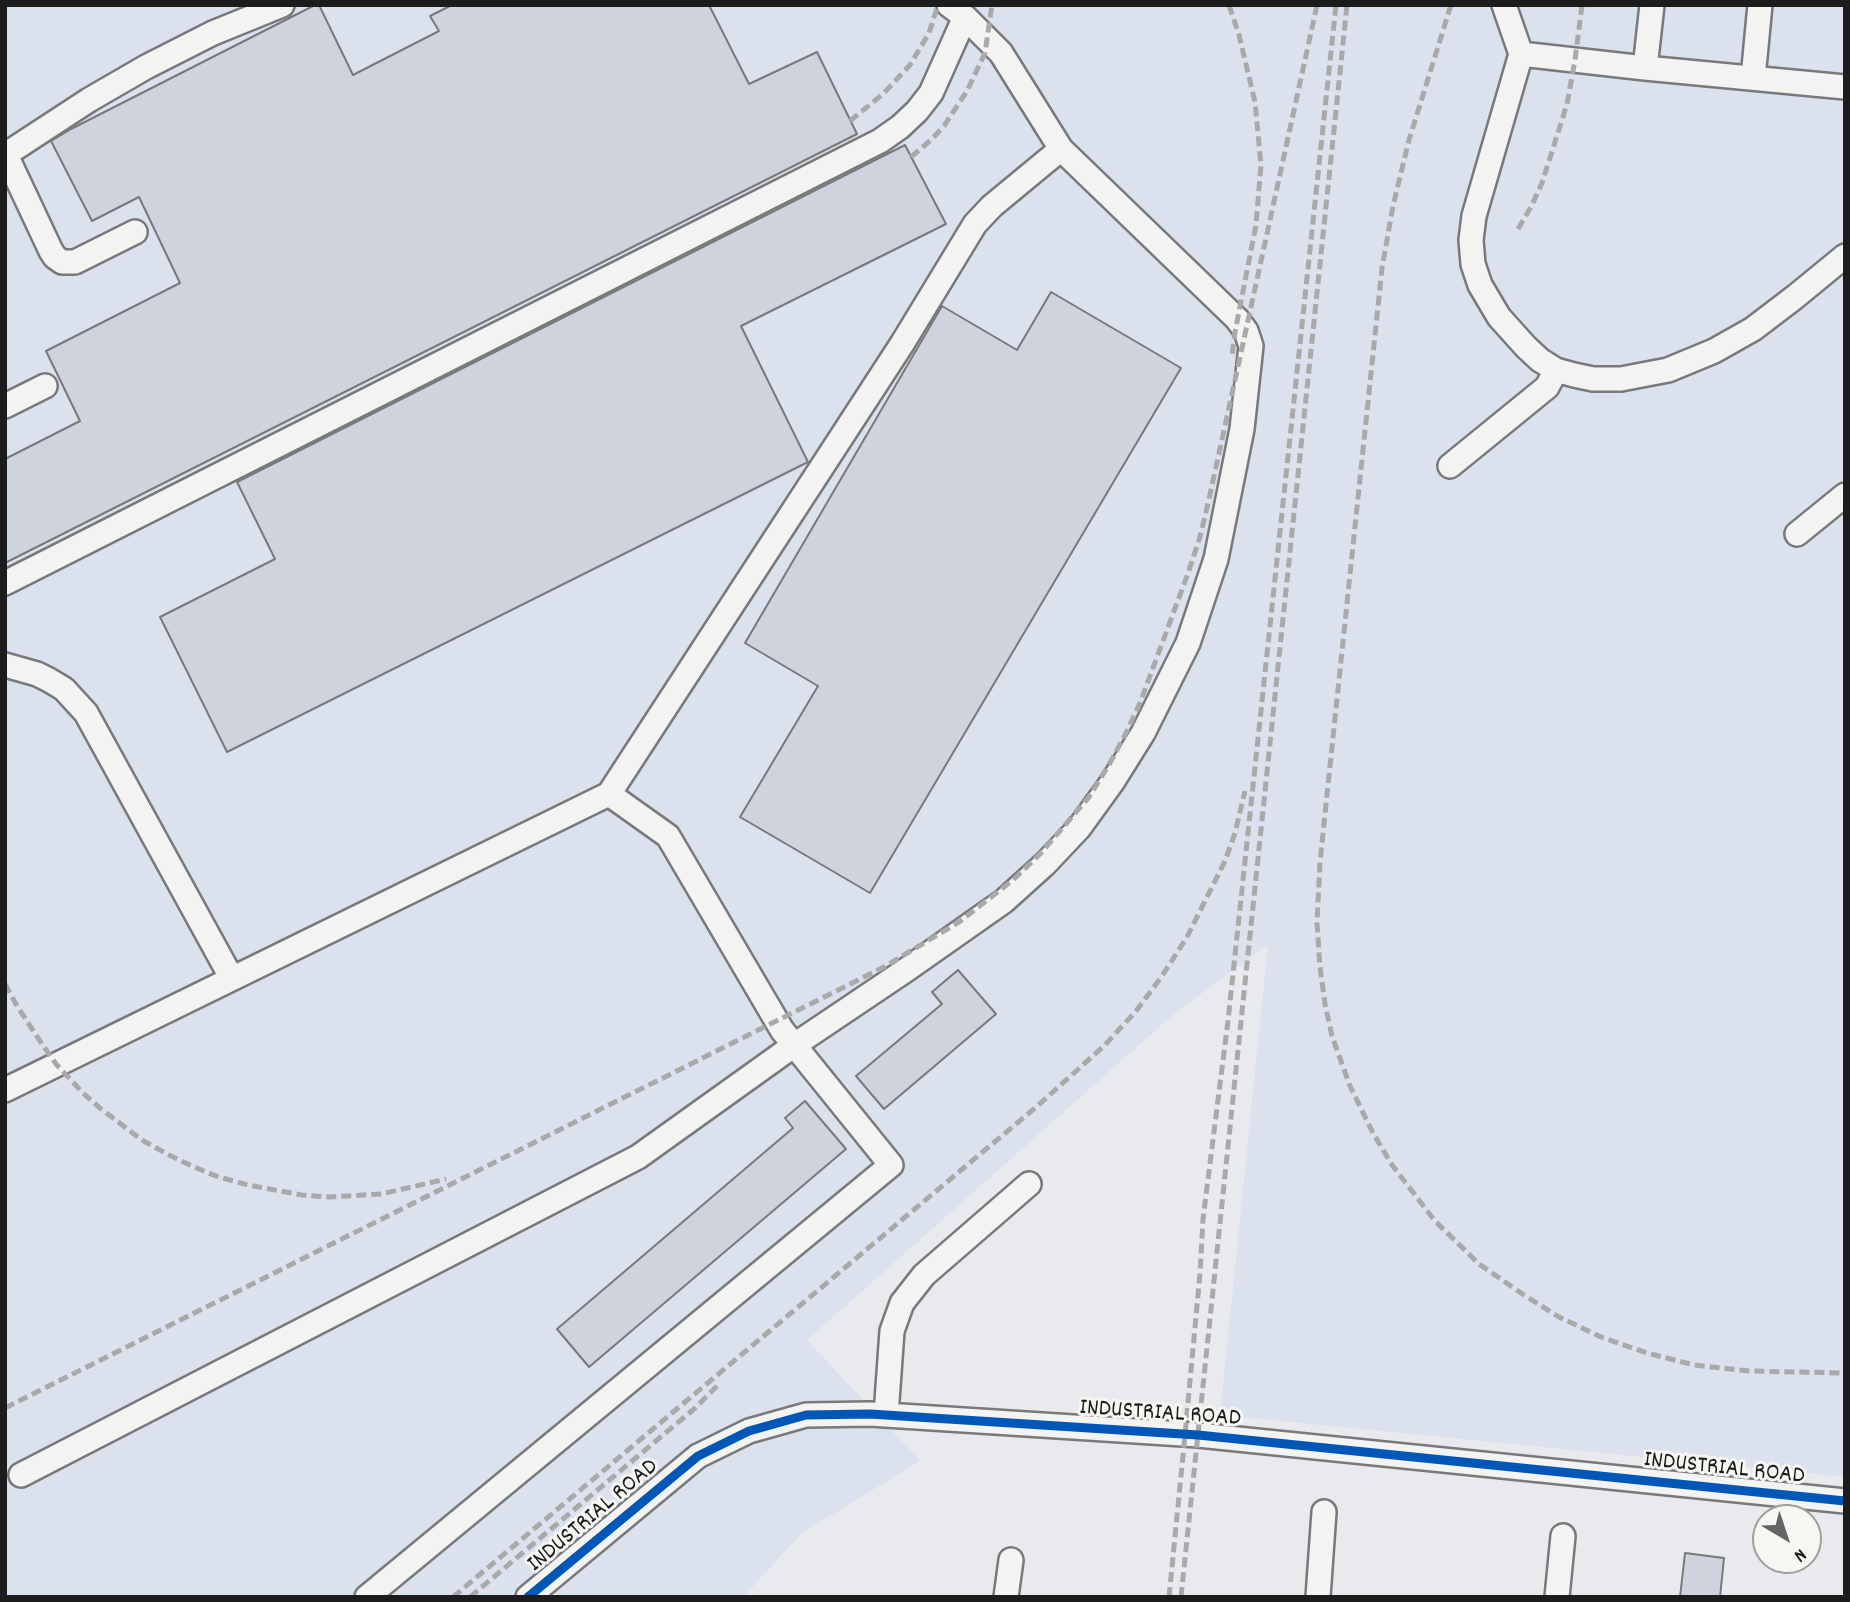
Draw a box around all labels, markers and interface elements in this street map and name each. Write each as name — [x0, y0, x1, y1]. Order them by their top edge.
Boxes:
street label: INDUSTRIAL ROAD — [1078, 1395, 1242, 1435]
street label: INDUSTRIAL ROAD — [1642, 1447, 1806, 1493]
street label: INDUSTRIAL ROAD — [523, 1454, 665, 1580]
north arrow — [1752, 1504, 1822, 1574]
text: N — [1787, 1541, 1811, 1568]

